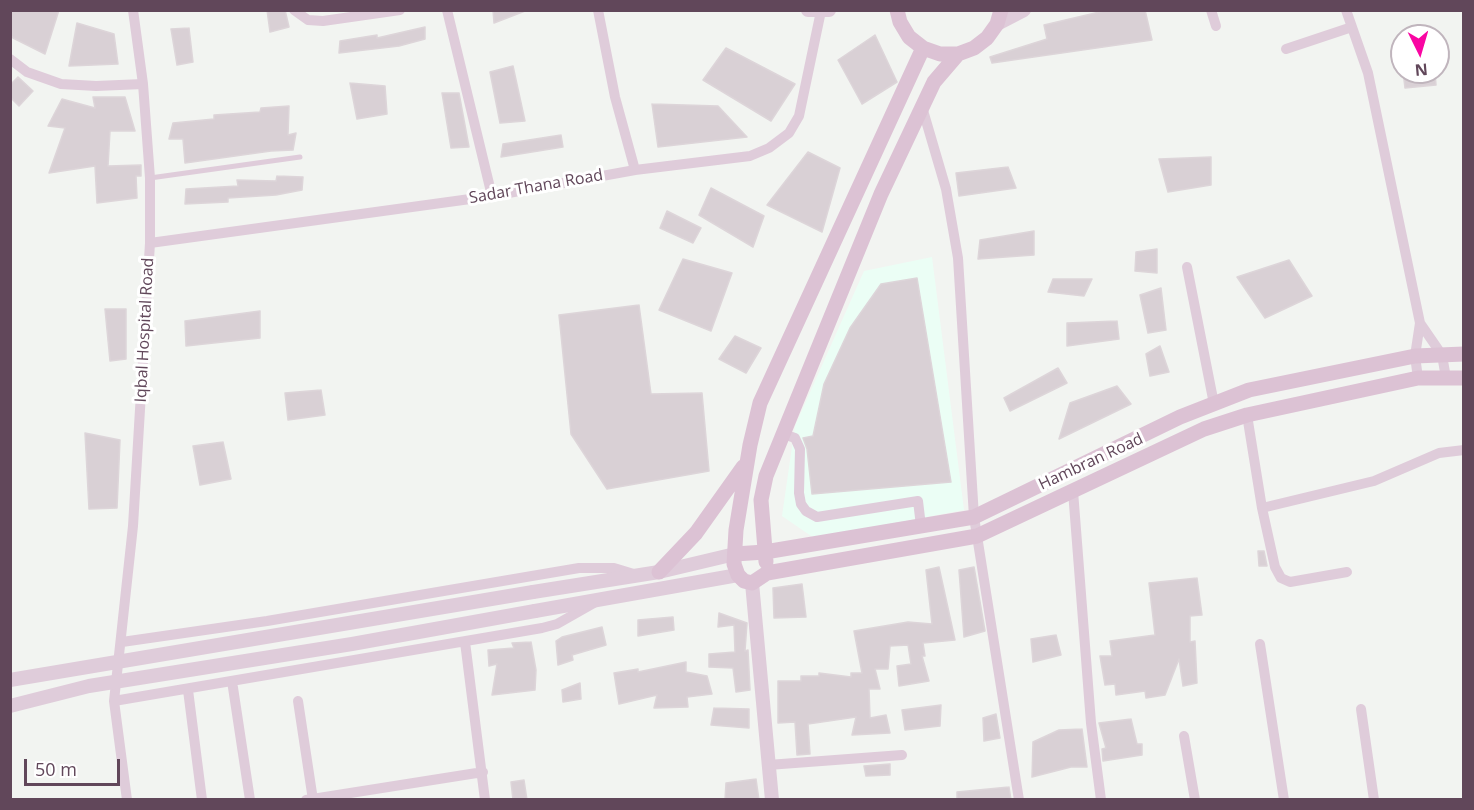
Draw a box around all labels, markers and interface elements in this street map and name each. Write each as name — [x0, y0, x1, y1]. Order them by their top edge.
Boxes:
north arrow — [1390, 24, 1450, 84]
text: N — [1414, 58, 1429, 81]
street label: Sadar Thana Road — [468, 166, 604, 208]
street label: Iqbal Hospital Road — [132, 257, 158, 403]
street label: Hambran Road — [1036, 429, 1146, 495]
scale bar — [27, 747, 123, 785]
text: 50 m — [35, 757, 77, 781]

